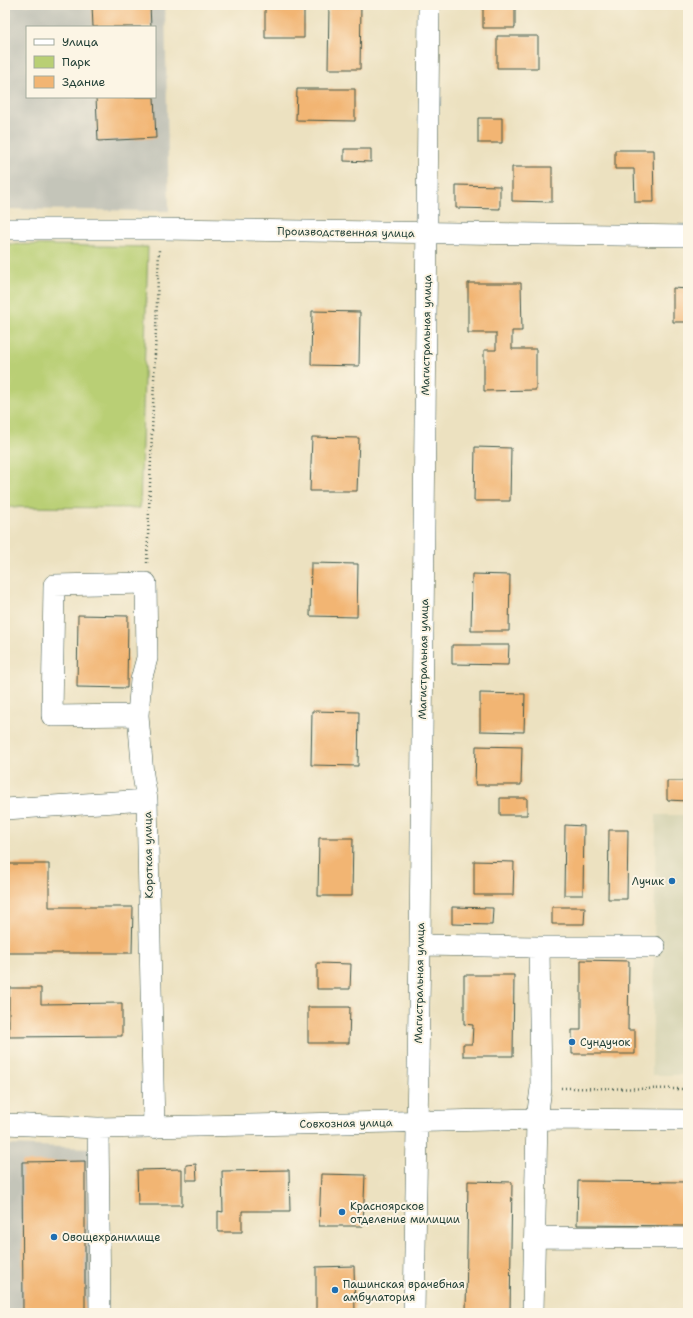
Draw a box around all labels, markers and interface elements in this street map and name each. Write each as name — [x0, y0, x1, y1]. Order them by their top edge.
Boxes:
legend — [26, 26, 156, 98]
text: Улица — [62, 34, 99, 50]
text: Парк — [62, 54, 91, 70]
text: Здание — [62, 74, 106, 90]
street label: Производственная улица — [277, 224, 415, 241]
street label: Магистральная улица — [418, 274, 435, 396]
street label: Магистральная улица — [415, 598, 432, 720]
street label: Короткая улица — [140, 811, 157, 899]
place label: Лучик — [632, 874, 664, 889]
marker: Лучик — [667, 876, 677, 886]
street label: Магистральная улица — [411, 922, 428, 1044]
place label: Сундучок — [580, 1035, 631, 1050]
marker: Сундучок — [567, 1037, 577, 1047]
street label: Совхозная улица — [299, 1115, 393, 1132]
place label: Красноярское отделение милиции — [350, 1199, 460, 1227]
marker: Красноярское отделение милиции — [337, 1207, 347, 1217]
place label: Овощехранилище — [62, 1230, 160, 1245]
marker: Овощехранилище — [49, 1232, 59, 1242]
place label: Пашинская врачебная амбулатория — [343, 1277, 465, 1305]
marker: Пашинская врачебная амбулатория — [330, 1285, 340, 1295]

